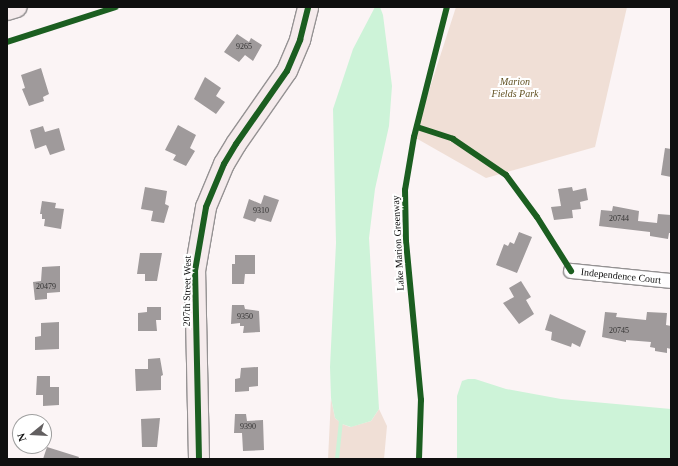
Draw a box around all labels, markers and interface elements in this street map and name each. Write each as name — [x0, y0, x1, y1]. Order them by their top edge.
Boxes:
house number: 9265 — [236, 42, 252, 52]
park label: Marion Fields Park — [492, 75, 538, 98]
street label: Lake Marion Greenway — [390, 195, 406, 291]
house number: 9310 — [253, 206, 269, 216]
house number: 20744 — [609, 214, 629, 224]
street label: 207th Street West — [180, 255, 194, 327]
street label: Independence Court — [580, 266, 662, 286]
house number: 20479 — [36, 282, 56, 292]
house number: 9350 — [237, 312, 253, 322]
house number: 20745 — [609, 326, 629, 336]
north arrow — [12, 414, 52, 454]
house number: 9390 — [240, 422, 256, 432]
text: N — [15, 432, 28, 443]

